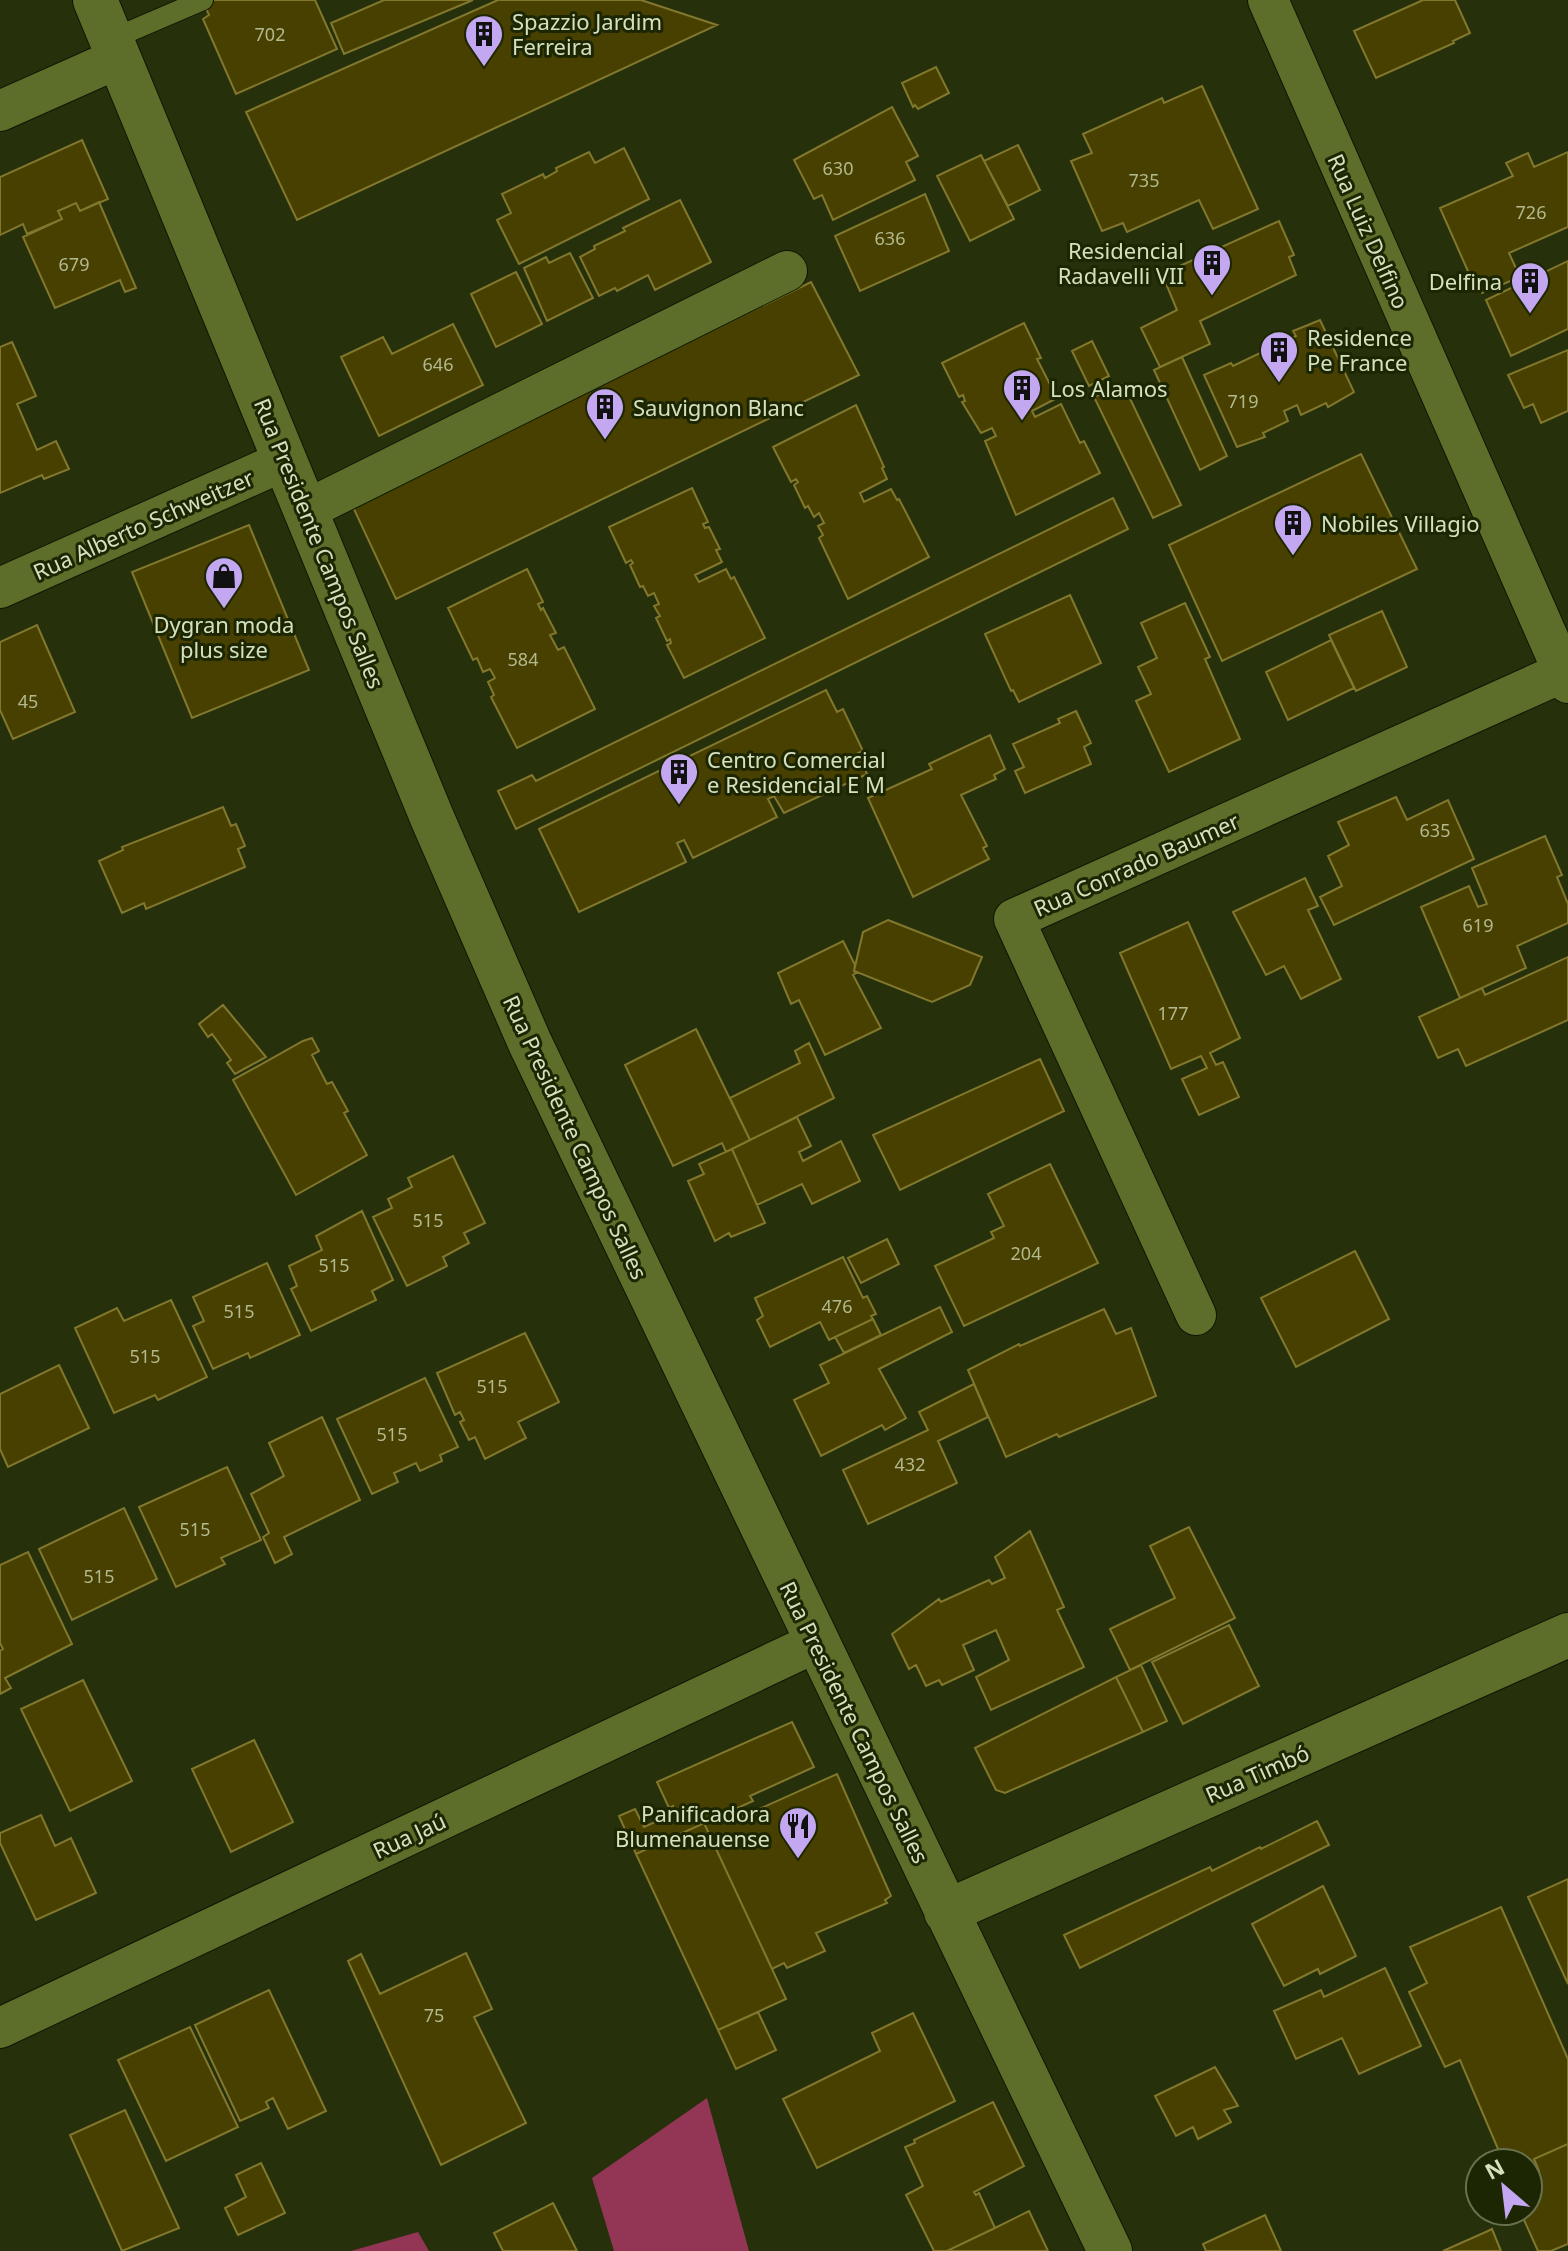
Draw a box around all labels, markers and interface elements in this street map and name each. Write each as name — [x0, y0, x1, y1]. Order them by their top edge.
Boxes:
place label: Spazzio Jardim Ferreira — [512, 6, 662, 61]
building icon: Spazzio Jardim Ferreira — [463, 13, 505, 68]
house number: 702 — [255, 22, 285, 46]
street label: Rua Luiz Delfino — [1321, 149, 1417, 313]
house number: 630 — [823, 156, 853, 180]
house number: 735 — [1129, 168, 1159, 192]
house number: 726 — [1516, 200, 1546, 224]
house number: 636 — [875, 226, 905, 250]
place label: Residencial Radavelli VII — [1058, 235, 1184, 290]
building icon: Residencial Radavelli VII — [1191, 242, 1233, 297]
house number: 679 — [59, 252, 89, 276]
building icon: Delfina — [1509, 260, 1551, 315]
place label: Delfina — [1429, 266, 1502, 296]
place label: Residence Pe France — [1307, 322, 1412, 377]
building icon: Residence Pe France — [1258, 329, 1300, 384]
house number: 646 — [423, 352, 453, 376]
building icon: Los Alamos — [1001, 367, 1043, 422]
place label: Los Alamos — [1050, 373, 1168, 403]
building icon: Sauvignon Blanc — [584, 386, 626, 441]
house number: 719 — [1228, 389, 1258, 413]
place label: Sauvignon Blanc — [633, 392, 804, 422]
street label: Rua Presidente Campos Salles — [248, 394, 392, 692]
street label: Rua Alberto Schweitzer — [28, 462, 258, 586]
building icon: Nobiles Villagio — [1272, 502, 1314, 557]
place label: Nobiles Villagio — [1321, 508, 1480, 538]
shop icon: Dygran moda plus size — [203, 555, 245, 610]
place label: Dygran moda plus size — [154, 609, 294, 664]
house number: 584 — [508, 647, 538, 671]
house number: 45 — [18, 689, 38, 713]
place label: Centro Comercial e Residencial E M — [707, 744, 886, 799]
building icon: Centro Comercial e Residencial E M — [658, 751, 700, 806]
street label: Rua Conrado Baumer — [1028, 805, 1244, 923]
house number: 635 — [1420, 818, 1450, 842]
house number: 619 — [1463, 913, 1493, 937]
street label: Rua Presidente Campos Salles — [497, 990, 655, 1284]
house number: 177 — [1158, 1001, 1188, 1025]
house number: 515 — [413, 1208, 443, 1232]
house number: 204 — [1011, 1241, 1041, 1265]
house number: 515 — [319, 1253, 349, 1277]
house number: 476 — [822, 1294, 852, 1318]
house number: 515 — [224, 1299, 254, 1323]
house number: 515 — [130, 1344, 160, 1368]
house number: 515 — [477, 1374, 507, 1398]
house number: 515 — [377, 1422, 407, 1446]
house number: 432 — [895, 1452, 925, 1476]
house number: 515 — [180, 1517, 210, 1541]
house number: 515 — [84, 1564, 114, 1588]
street label: Rua Presidente Campos Salles — [774, 1576, 936, 1868]
street label: Rua Timbó — [1200, 1737, 1314, 1809]
place label: Panificadora Blumenauense — [615, 1798, 770, 1853]
street label: Rua Jaú — [368, 1805, 450, 1865]
restaurant icon: Panificadora Blumenauense — [777, 1805, 819, 1860]
house number: 75 — [424, 2003, 444, 2027]
north arrow — [1464, 2147, 1544, 2227]
text: N — [1479, 2151, 1509, 2186]

